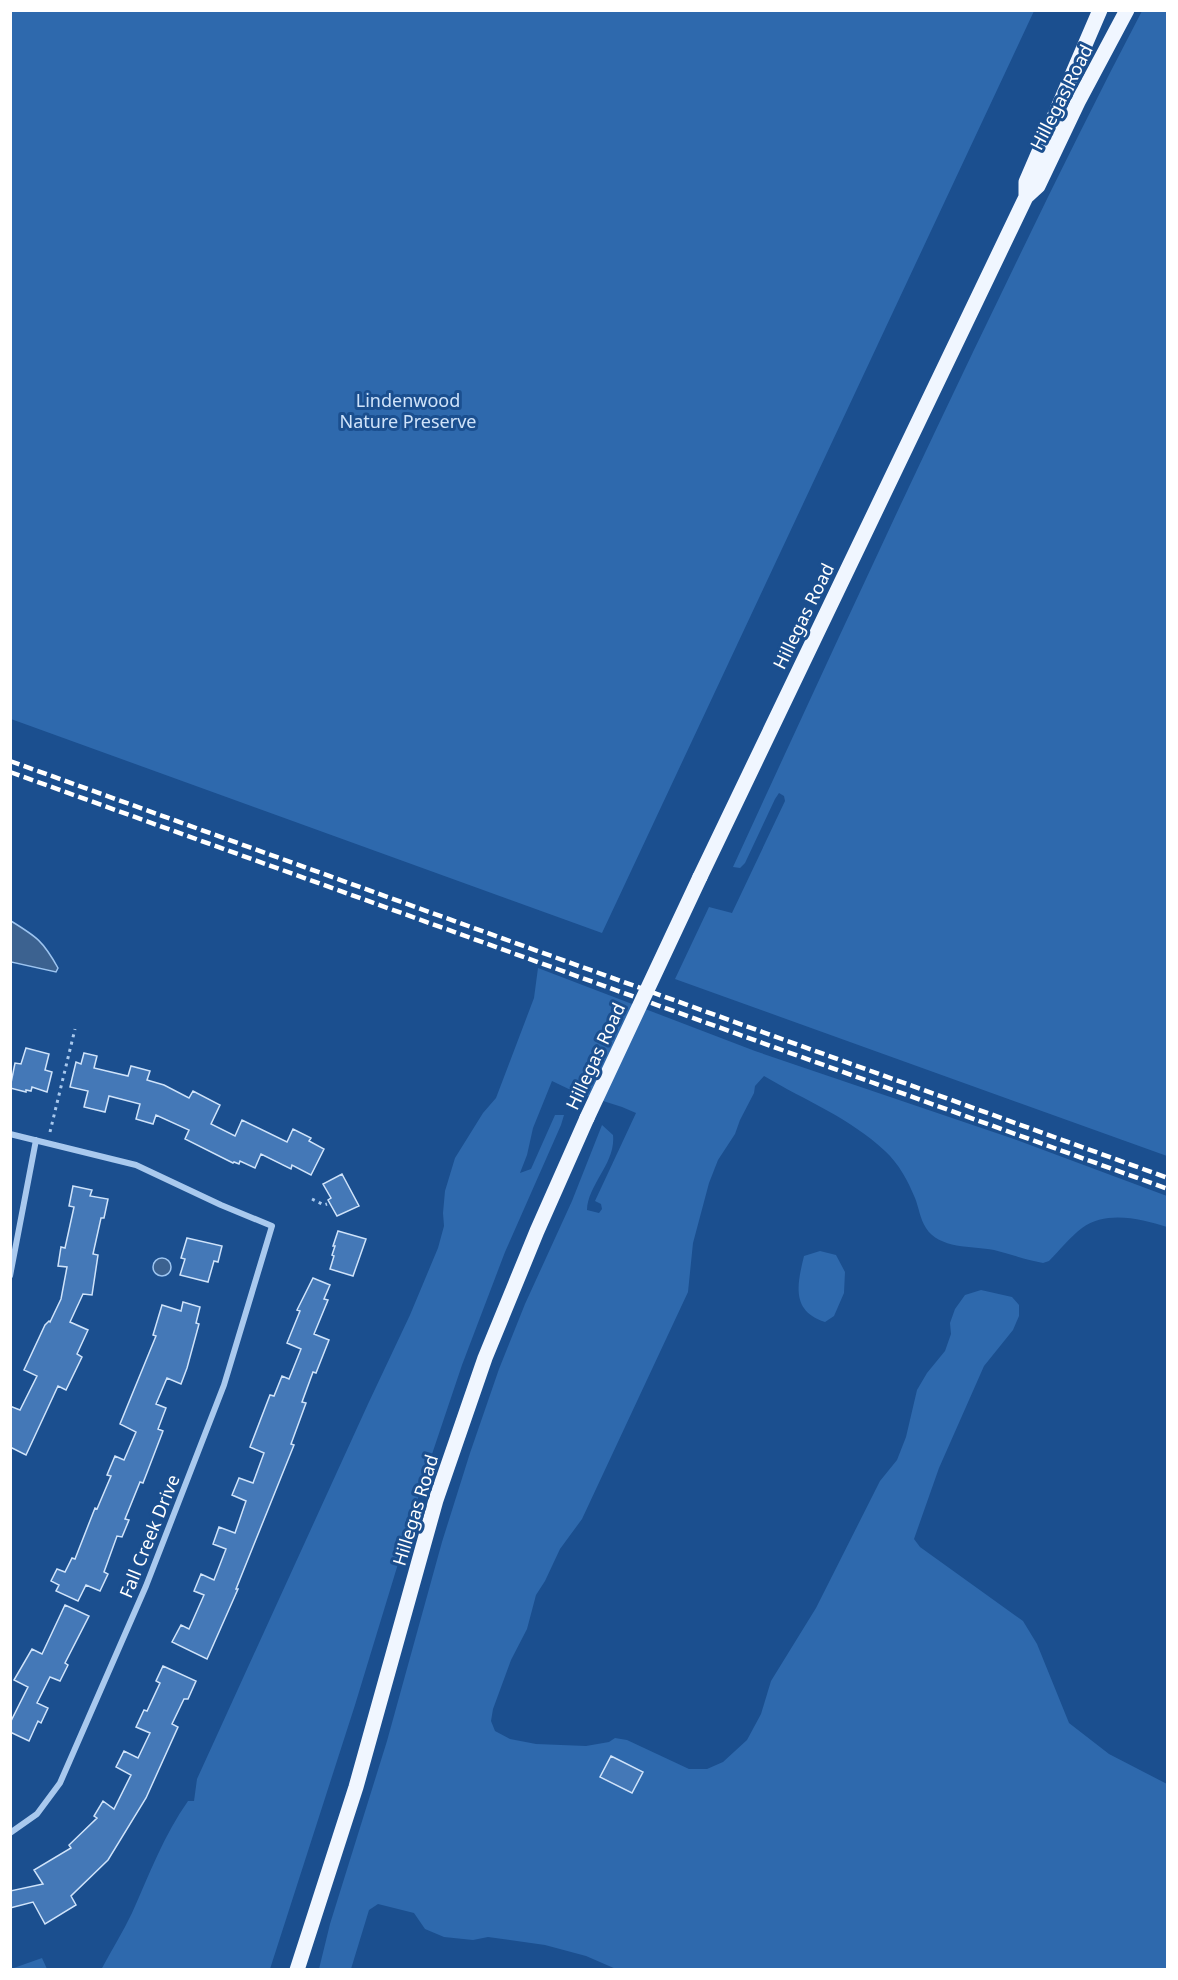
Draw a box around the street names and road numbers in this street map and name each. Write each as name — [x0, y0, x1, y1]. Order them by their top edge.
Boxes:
street label: Hillegas Road — [1024, 40, 1098, 154]
street label: Hillegas Road — [767, 559, 839, 673]
street label: Hillegas Road — [560, 999, 630, 1113]
street label: Hillegas Road — [387, 1451, 443, 1569]
street label: Fall Creek Drive — [113, 1471, 185, 1601]

